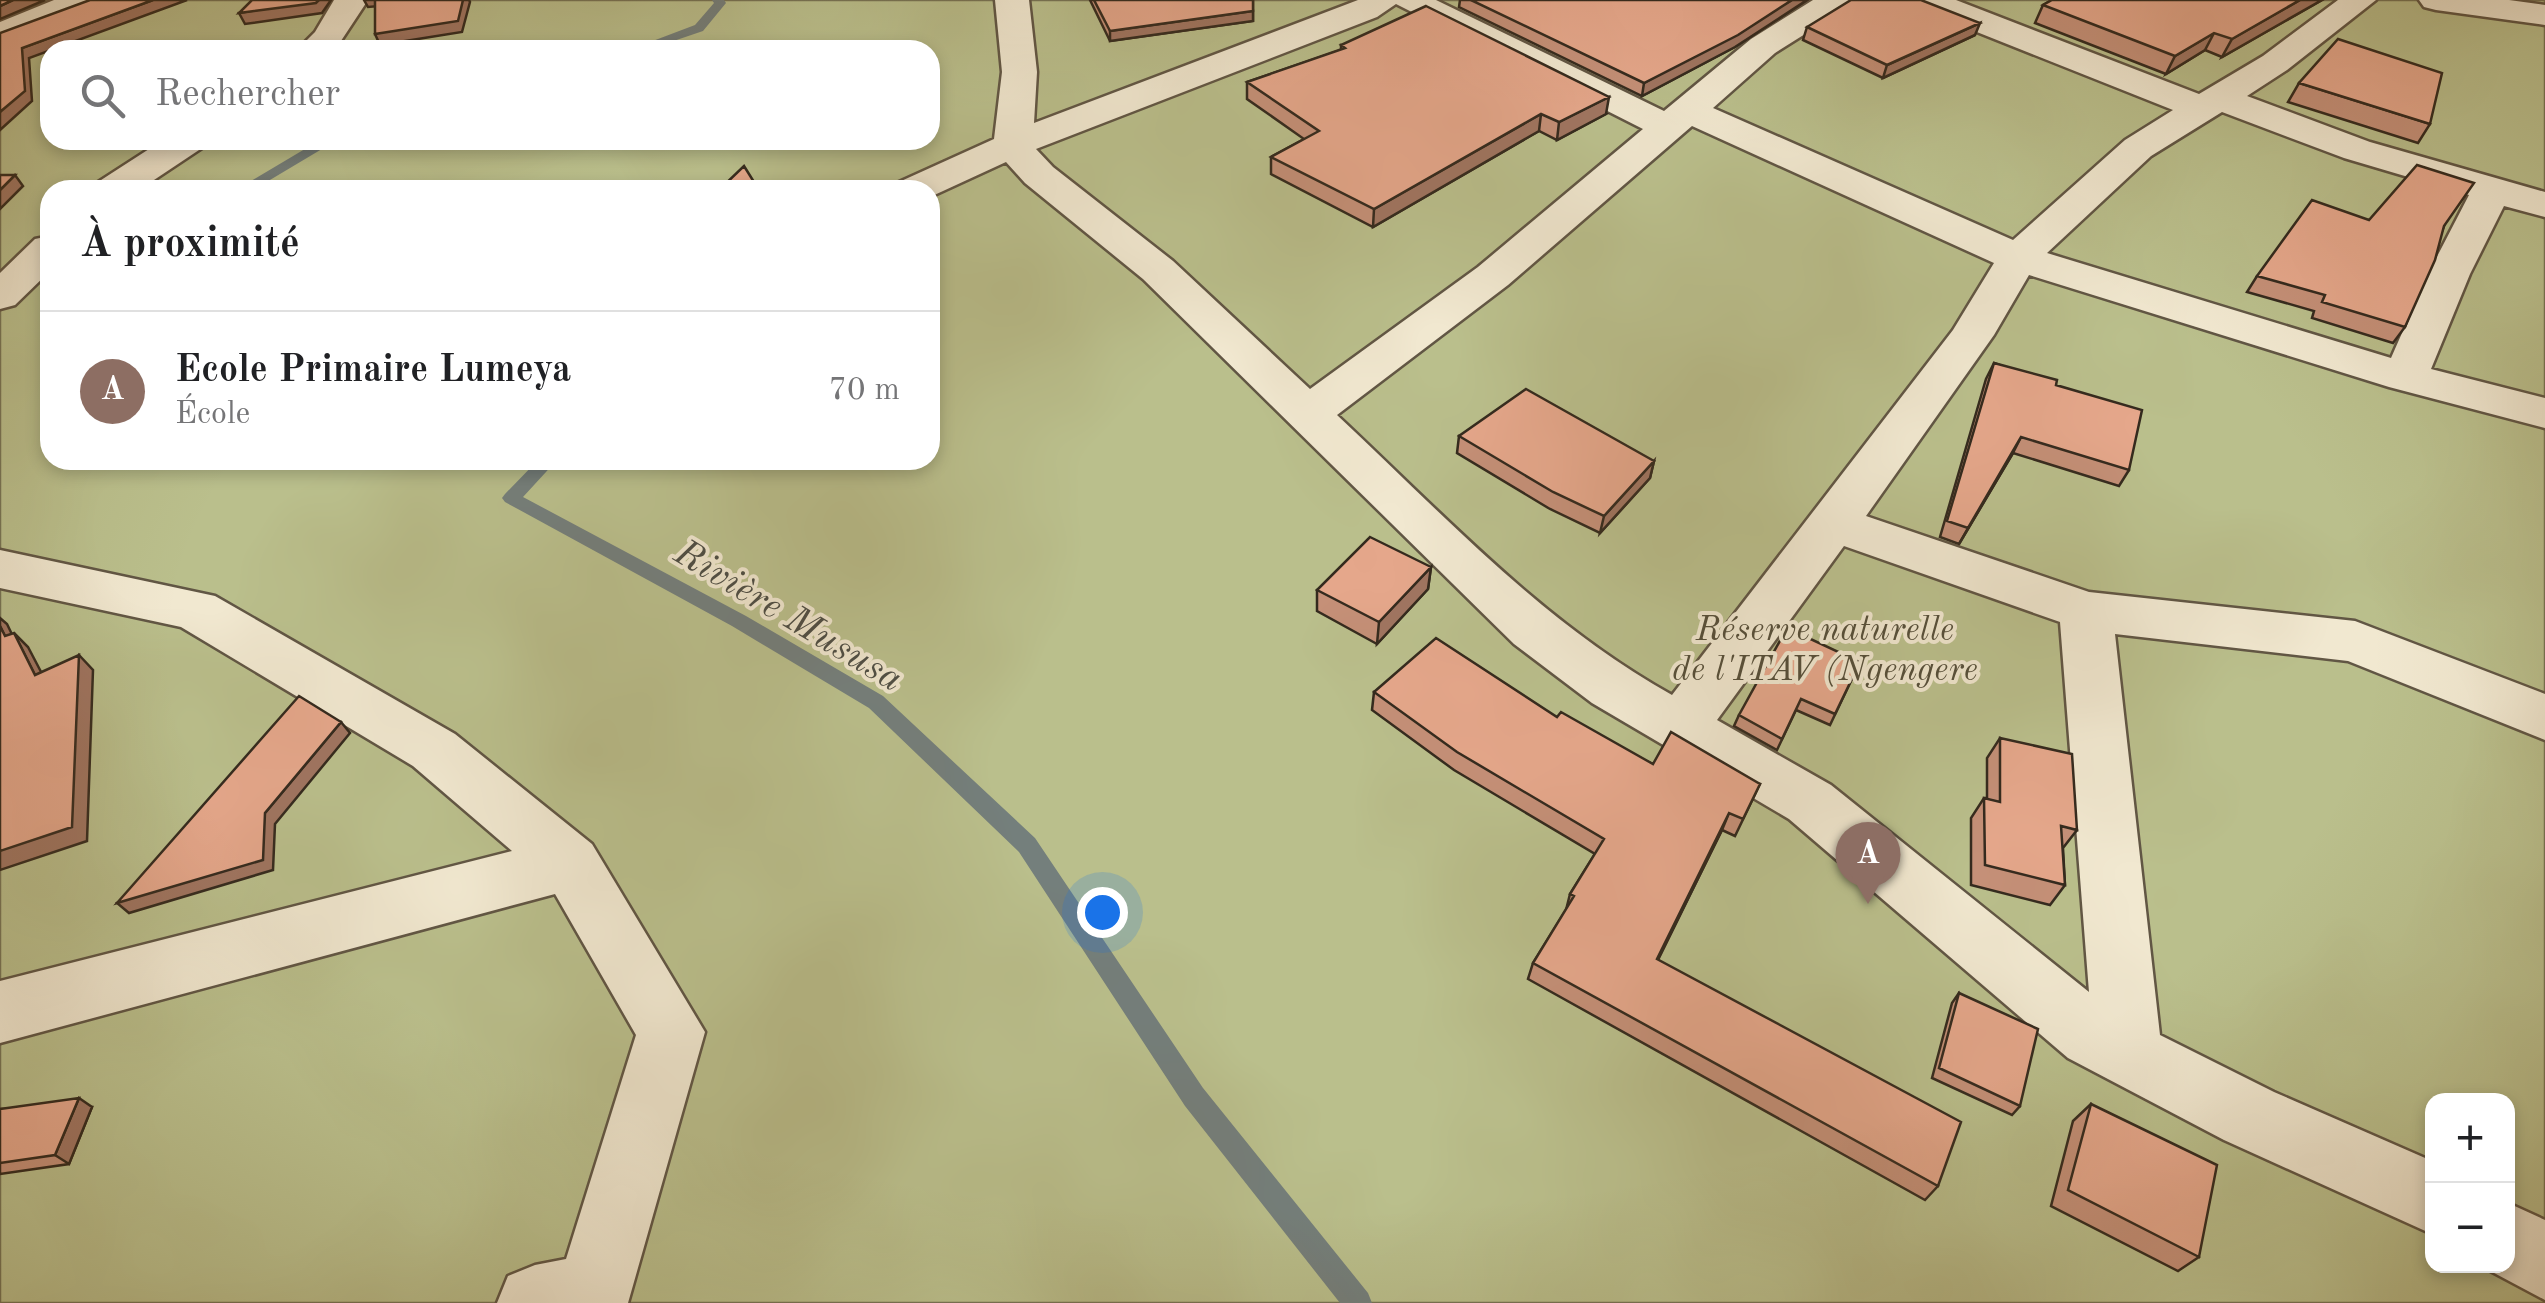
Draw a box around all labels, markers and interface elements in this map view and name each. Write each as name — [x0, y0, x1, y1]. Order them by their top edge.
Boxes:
search box — [40, 40, 940, 150]
icon: search — [75, 68, 130, 123]
text: Rechercher — [155, 76, 340, 114]
text: À proximité — [80, 224, 300, 266]
text: Ecole Primaire Lumeya — [175, 352, 571, 390]
text: A — [100, 375, 125, 407]
text: 70 m — [829, 375, 900, 407]
text: École — [175, 399, 250, 431]
water label: Rivière Mususa — [667, 534, 909, 700]
park label: Réserve naturelle de l'ITAV (Ngengere — [1672, 613, 1978, 688]
pin: A — [1836, 822, 1900, 904]
your location — [1077, 887, 1128, 938]
map controls — [2425, 1093, 2515, 1273]
button: + — [2425, 1093, 2515, 1183]
button: − — [2425, 1183, 2515, 1273]

